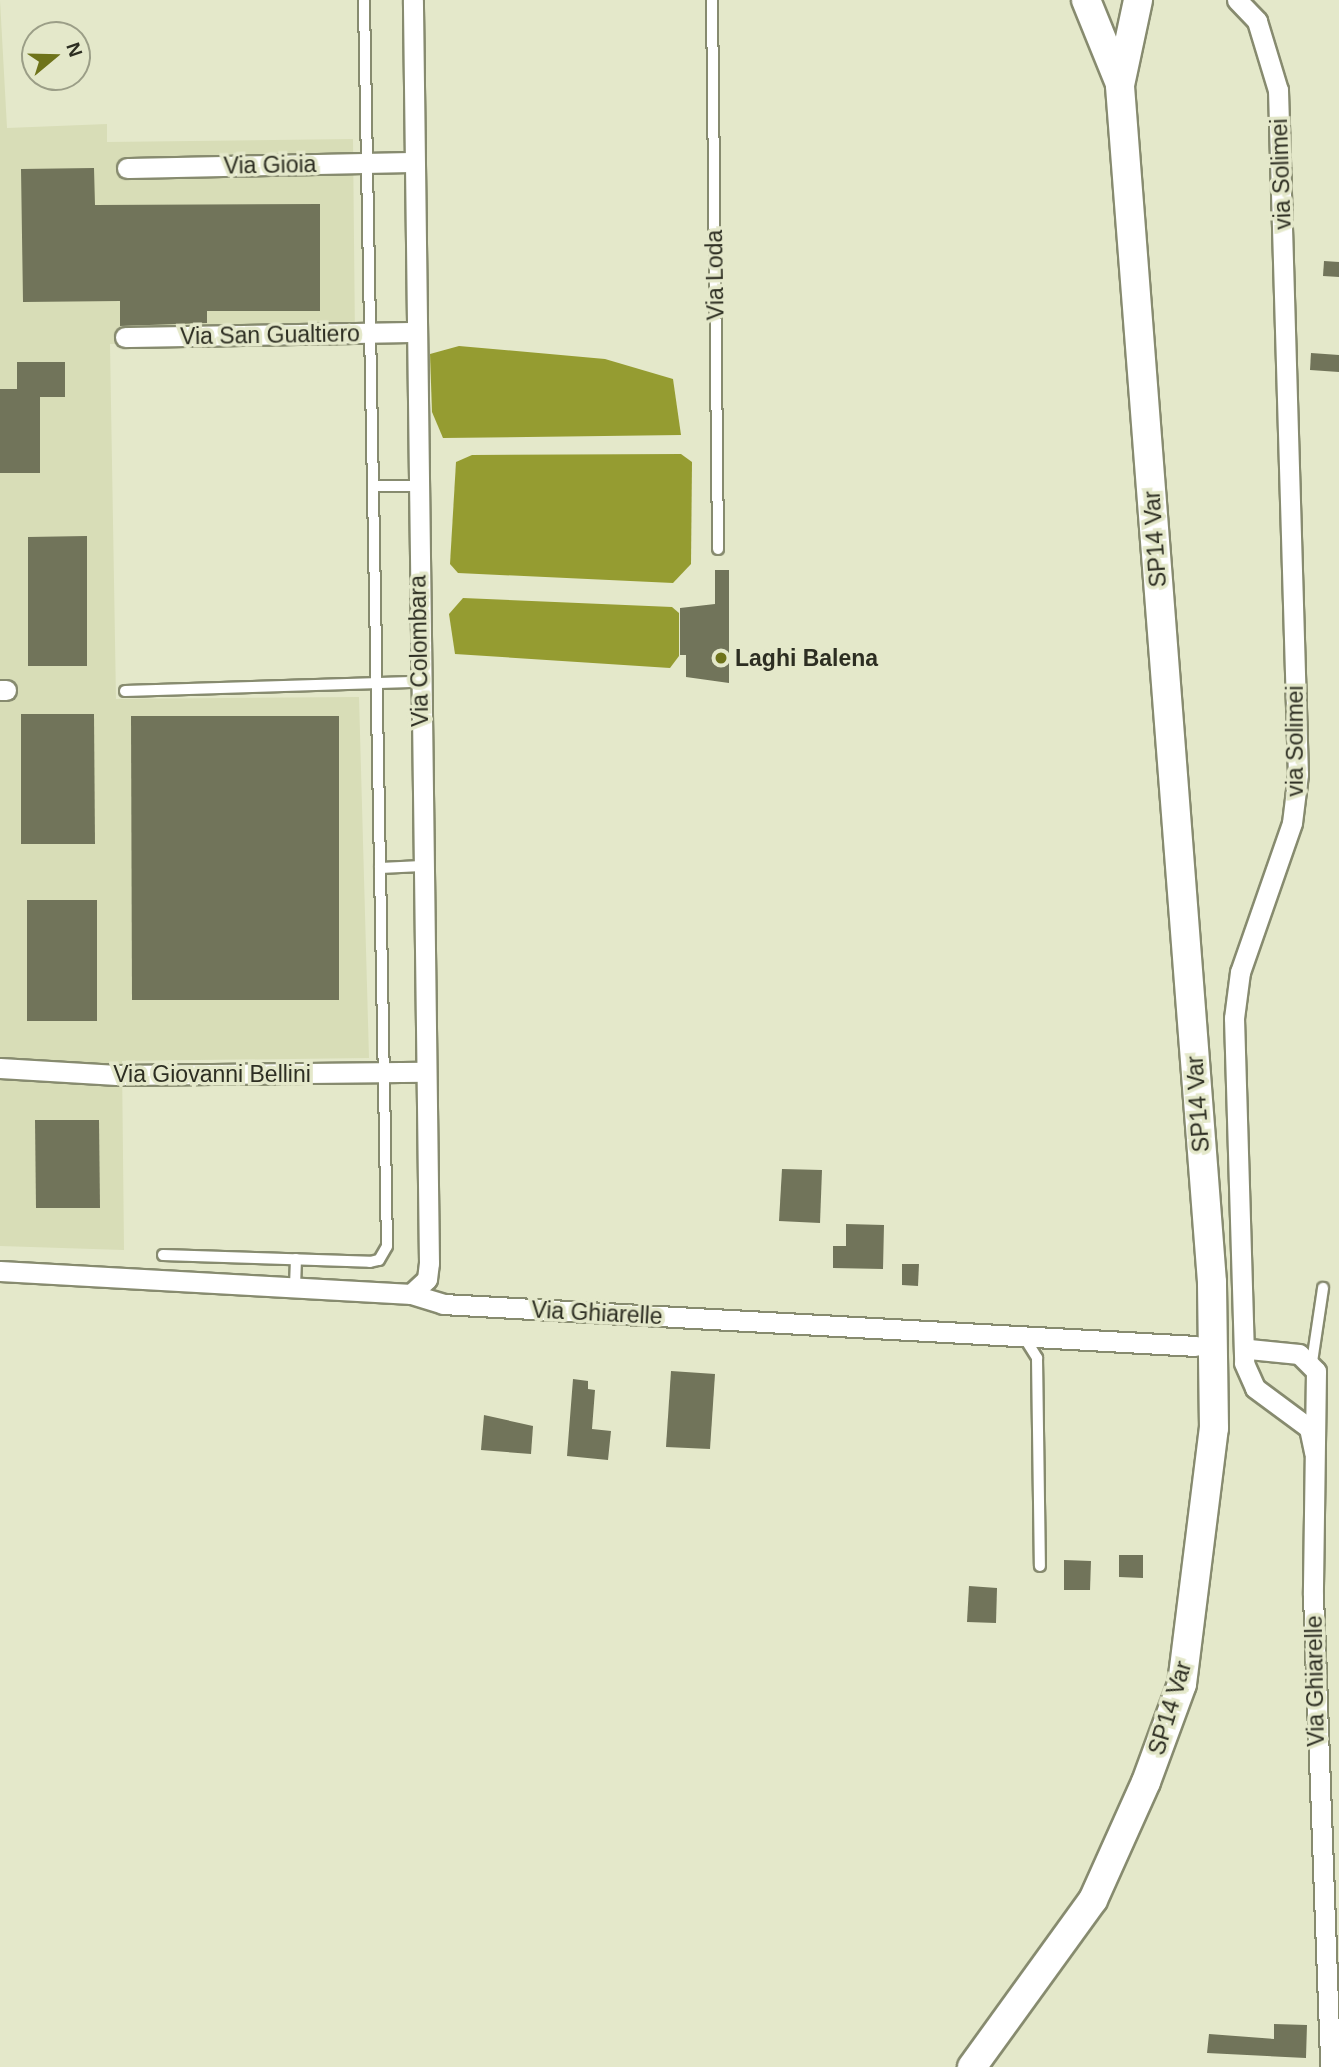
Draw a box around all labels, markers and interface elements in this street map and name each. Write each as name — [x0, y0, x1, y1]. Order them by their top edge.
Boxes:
north arrow — [21, 21, 91, 91]
text: N — [62, 40, 87, 60]
street label: via Solimei — [1265, 118, 1297, 230]
street label: Via Gioia — [223, 150, 317, 180]
street label: Via Loda — [700, 230, 730, 320]
street label: Via San Gualtiero — [180, 320, 360, 350]
street label: SP14 Var — [1138, 490, 1172, 588]
street label: Via Colombara — [404, 575, 434, 727]
place label: Laghi Balena — [735, 644, 878, 672]
marker: Laghi Balena — [713, 650, 729, 666]
street label: via Solimei — [1281, 685, 1309, 797]
street label: SP14 Var — [1181, 1055, 1215, 1153]
street label: Via Giovanni Bellini — [113, 1060, 311, 1088]
street label: Via Ghiarelle — [531, 1296, 663, 1330]
street label: Via Ghiarelle — [1300, 1615, 1330, 1747]
street label: SP14 Var — [1143, 1658, 1197, 1758]

